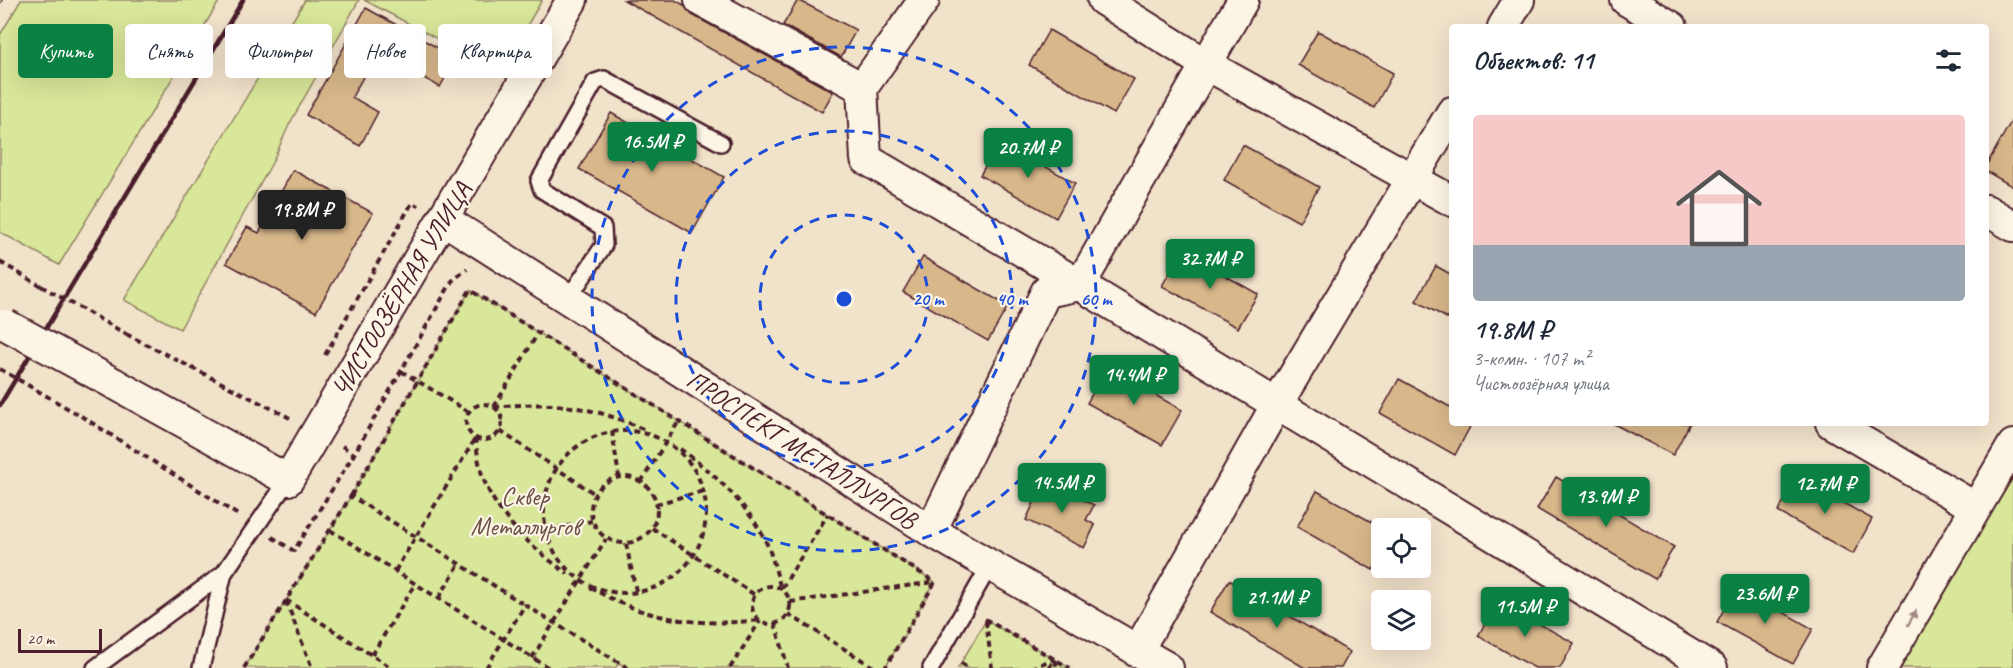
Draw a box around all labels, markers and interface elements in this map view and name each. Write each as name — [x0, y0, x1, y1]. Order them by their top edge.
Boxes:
chip: Купить — [18, 24, 113, 78]
chip: Снять — [125, 24, 213, 78]
chip: Фильтры — [225, 24, 332, 78]
chip: Новое — [344, 24, 426, 78]
chip: Квартира — [438, 24, 552, 78]
text: Объектов: 11 — [1473, 44, 1593, 77]
icon: filters — [1932, 44, 1965, 77]
pin: 16.5M ₽ — [597, 122, 707, 173]
pin: 20.7M ₽ — [973, 128, 1083, 179]
text: 16.5M ₽ — [622, 129, 682, 154]
text: 20.7M ₽ — [998, 135, 1058, 160]
icon: home — [1665, 154, 1773, 262]
street label: ЧИСТООЗЁРНАЯ УЛИЦА — [324, 175, 479, 403]
pin: 19.8M ₽ — [247, 190, 357, 241]
text: 19.8M ₽ — [272, 197, 332, 222]
pin: 32.7M ₽ — [1155, 239, 1265, 290]
text: 32.7M ₽ — [1180, 246, 1240, 271]
text: 20 m — [913, 288, 945, 310]
text: 40 m — [997, 288, 1029, 310]
text: 60 m — [1080, 288, 1113, 310]
centre of rings — [834, 289, 854, 309]
text: 19.8M ₽ — [1473, 313, 1552, 346]
text: 3-комн. · 107 m² — [1473, 346, 1590, 371]
pin: 14.4M ₽ — [1079, 355, 1189, 406]
text: 14.4M ₽ — [1104, 362, 1164, 387]
street label: ПРОСПЕКТ МЕТАЛЛУРГОВ — [680, 363, 924, 537]
text: Чистоозёрная улица — [1473, 371, 1609, 396]
pin: 14.5M ₽ — [1007, 463, 1117, 514]
pin: 12.7M ₽ — [1770, 464, 1880, 515]
text: 14.5M ₽ — [1032, 470, 1092, 495]
text: 12.7M ₽ — [1795, 471, 1855, 496]
pin: 13.9M ₽ — [1551, 477, 1661, 528]
park label: Сквер Металлургов — [470, 480, 585, 543]
text: 13.9M ₽ — [1576, 484, 1636, 509]
map controls — [1371, 518, 1431, 650]
button: locate — [1371, 518, 1431, 578]
pin: 23.6M ₽ — [1710, 574, 1820, 625]
pin: 21.1M ₽ — [1222, 578, 1332, 629]
text: 23.6M ₽ — [1734, 581, 1796, 606]
text: 21.1M ₽ — [1247, 585, 1307, 610]
pin: 11.5M ₽ — [1470, 587, 1580, 638]
button: layers — [1371, 590, 1431, 650]
text: 11.5M ₽ — [1495, 594, 1555, 619]
one-way arrow — [1906, 610, 1917, 626]
scale bar — [18, 626, 102, 654]
text: 20 m — [27, 629, 54, 649]

